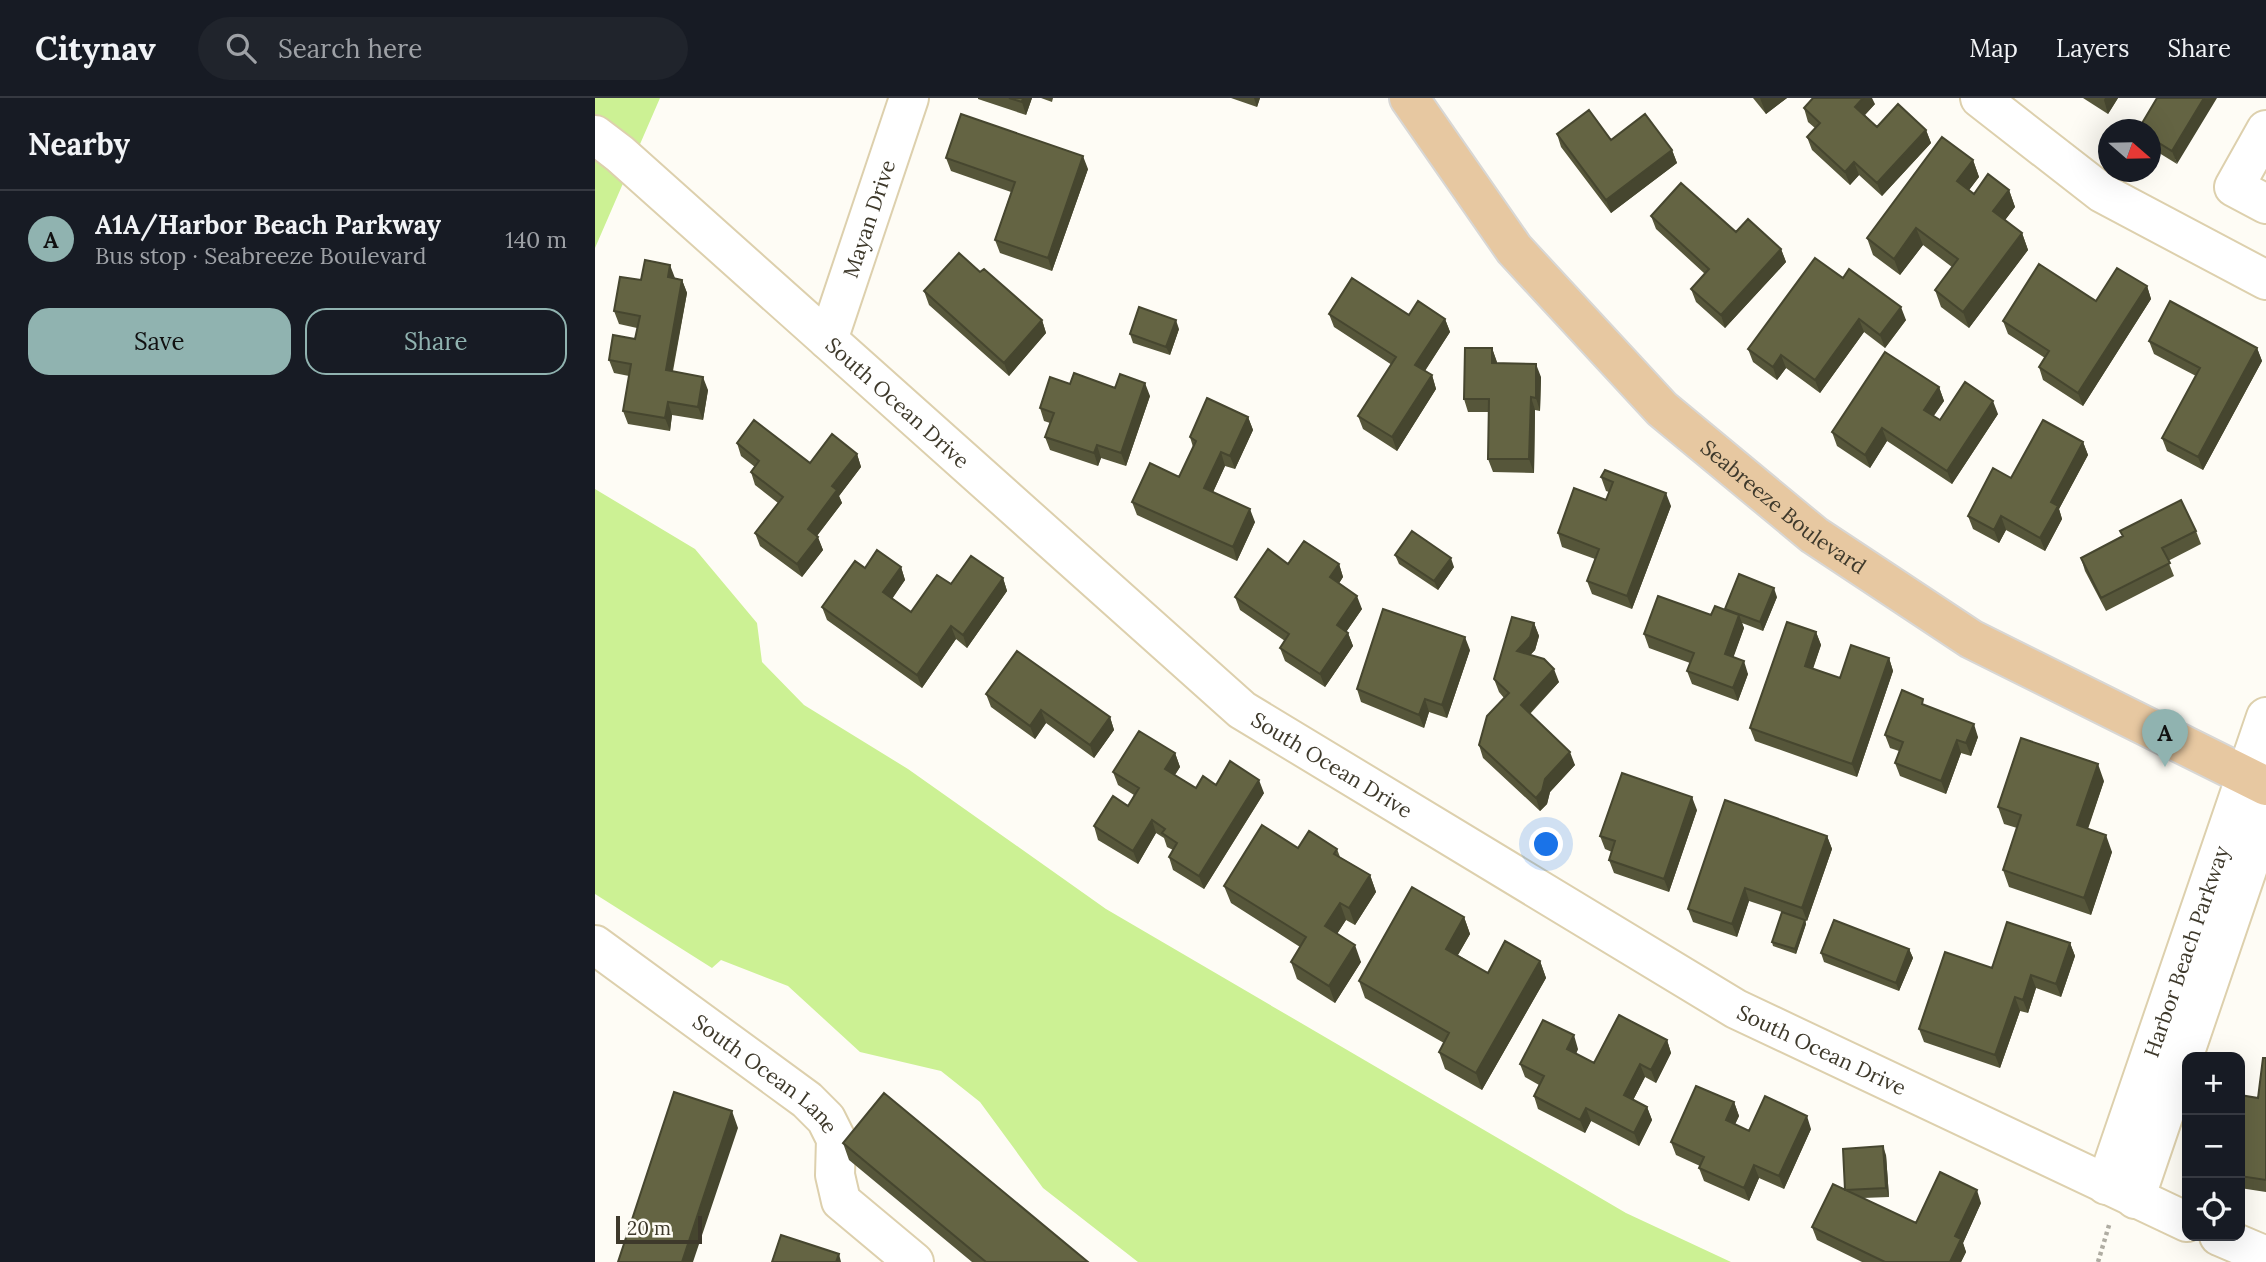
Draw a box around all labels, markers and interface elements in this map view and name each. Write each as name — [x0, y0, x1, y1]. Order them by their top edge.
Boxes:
search box — [198, 17, 688, 80]
text: Citynav — [35, 27, 156, 69]
icon: search — [222, 29, 260, 67]
text: Search here — [278, 32, 422, 65]
text: Map — [1969, 33, 2018, 64]
text: Layers — [2056, 33, 2129, 64]
text: Share — [2167, 33, 2231, 64]
north arrow — [2098, 119, 2161, 182]
text: Nearby — [28, 125, 130, 163]
street label: Mayan Drive — [836, 156, 901, 281]
text: A1A/Harbor Beach Parkway — [95, 208, 441, 241]
text: A — [43, 225, 59, 254]
text: 140 m — [505, 225, 567, 254]
text: Bus stop · Seabreeze Boulevard — [95, 241, 427, 270]
button: Save — [28, 308, 291, 375]
button: Share — [305, 308, 567, 375]
street label: South Ocean Drive — [820, 331, 975, 474]
street label: Seabreeze Boulevard — [1695, 433, 1872, 580]
street label: South Ocean Drive — [1247, 705, 1418, 824]
pin: A — [2142, 709, 2188, 767]
your location — [1529, 827, 1563, 861]
street label: Harbor Beach Parkway — [2137, 842, 2235, 1061]
street label: South Ocean Drive — [1733, 998, 1911, 1101]
street label: South Ocean Lane — [688, 1008, 844, 1137]
map controls — [2182, 1052, 2245, 1241]
button: + — [2182, 1052, 2245, 1115]
button: − — [2182, 1115, 2245, 1178]
button: locate — [2182, 1178, 2245, 1241]
scale bar — [616, 1213, 702, 1245]
text: 20 m — [627, 1216, 671, 1240]

